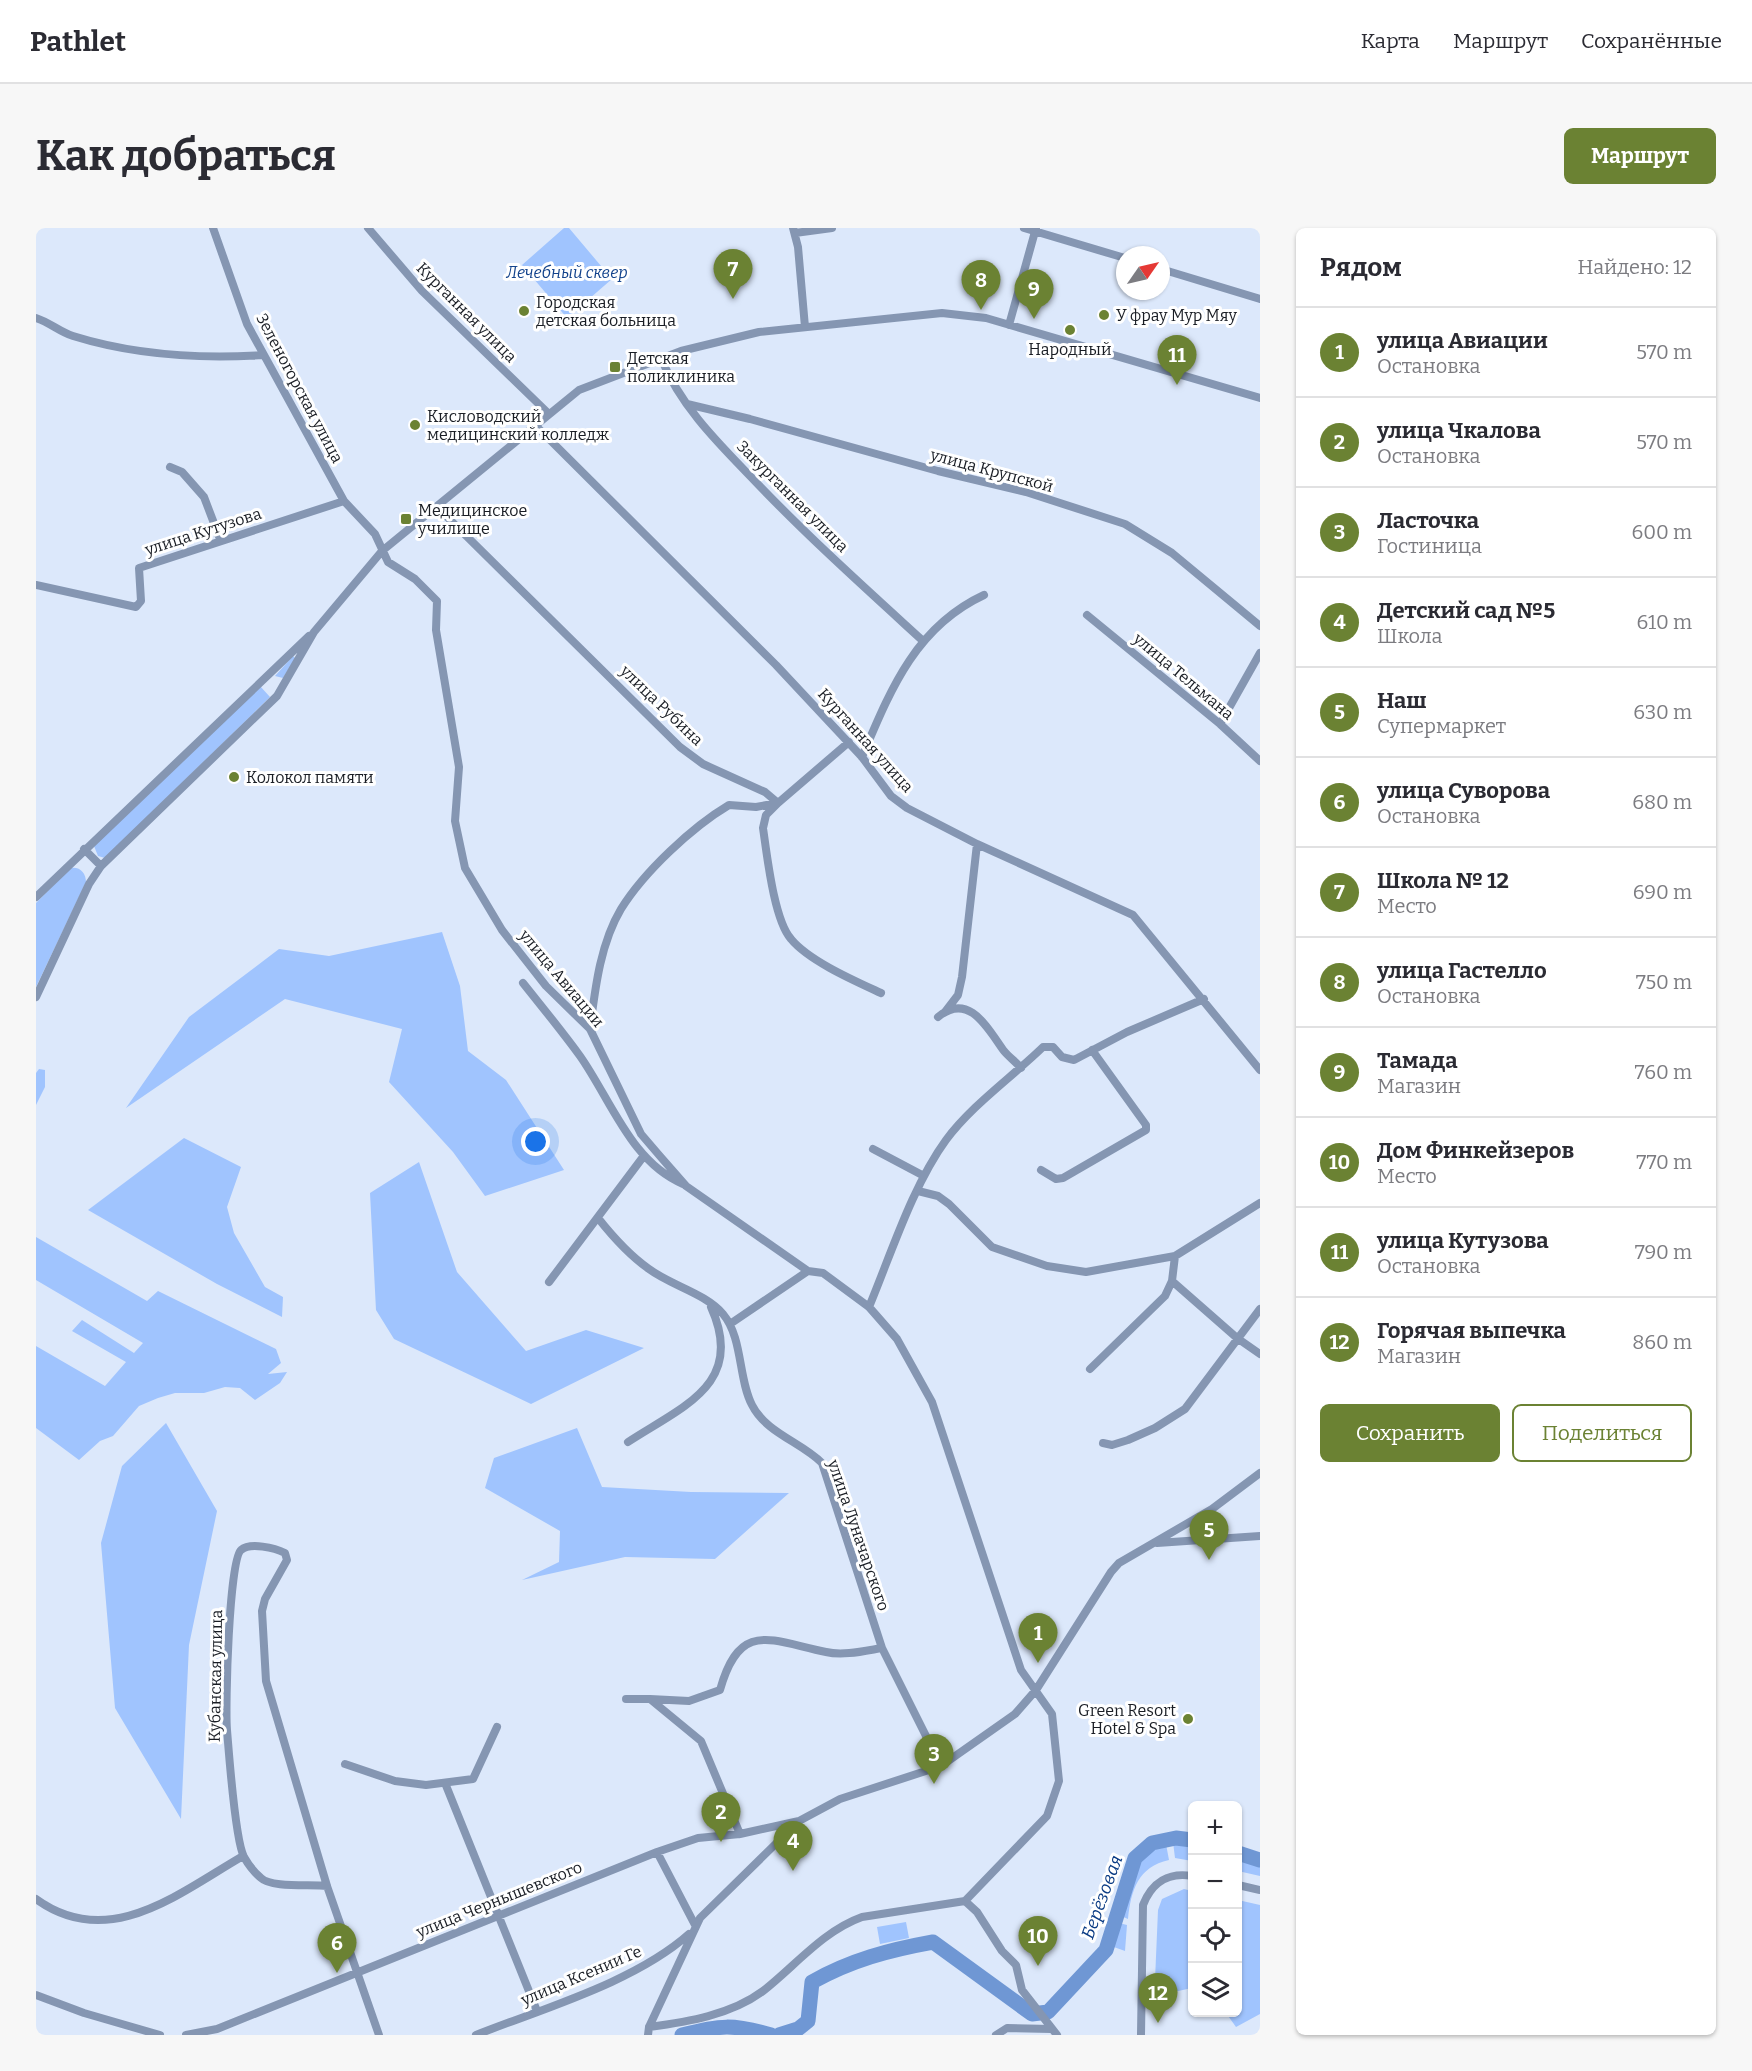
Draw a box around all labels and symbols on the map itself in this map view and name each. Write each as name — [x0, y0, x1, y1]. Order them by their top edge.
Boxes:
north arrow — [1116, 246, 1170, 300]
pin: 7 — [714, 250, 752, 299]
street label: Курганная улица — [413, 258, 521, 366]
pin: 8 — [962, 260, 1000, 310]
park label: Лечебный сквер — [505, 263, 628, 282]
pin: 9 — [1014, 270, 1054, 319]
place label: Городская детская больница — [536, 293, 676, 330]
marker: Городская детская больница — [517, 304, 531, 318]
place label: У фрау Мур Мяу — [1116, 306, 1238, 325]
marker: У фрау Мур Мяу — [1097, 308, 1111, 322]
street label: Зеленогорская улица — [252, 310, 347, 466]
marker: Народный — [1063, 323, 1077, 337]
pin: 11 — [1158, 336, 1196, 385]
place label: Народный — [1028, 340, 1112, 359]
place label: Детская поликлиника — [627, 349, 735, 386]
marker: Детская поликлиника — [608, 360, 622, 374]
place label: Кисловодский медицинский колледж — [427, 407, 610, 444]
marker: Кисловодский медицинский колледж — [408, 418, 422, 432]
street label: Закурганная улица — [733, 437, 852, 556]
street label: улица Крупской — [928, 445, 1055, 496]
place label: Медицинское училище — [417, 501, 527, 538]
street label: улица Кутузова — [142, 504, 264, 560]
marker: Медицинское училище — [399, 512, 413, 526]
street label: улица Тельмана — [1129, 628, 1238, 724]
street label: улица Рубина — [616, 661, 707, 750]
street label: Курганная улица — [814, 684, 918, 796]
place label: Колокол памяти — [246, 768, 374, 787]
marker: Колокол памяти — [227, 770, 241, 784]
street label: улица Авиации — [515, 925, 608, 1031]
your location — [521, 1127, 550, 1156]
street label: улица Луначарского — [823, 1456, 893, 1613]
pin: 5 — [1190, 1510, 1228, 1560]
street label: Кубанская улица — [205, 1609, 226, 1742]
pin: 1 — [1018, 1614, 1058, 1663]
place label: Green Resort Hotel & Spa — [1078, 1701, 1176, 1738]
marker: Green Resort Hotel & Spa — [1181, 1712, 1195, 1726]
pin: 3 — [914, 1734, 954, 1784]
pin: 2 — [702, 1792, 740, 1842]
pin: 4 — [774, 1822, 813, 1871]
water label: Берёзовая — [1077, 1852, 1127, 1942]
street label: улица Чернышевского — [413, 1857, 585, 1942]
pin: 10 — [1018, 1916, 1058, 1966]
pin: 6 — [318, 1924, 356, 1973]
street label: улица Ксении Ге — [517, 1942, 644, 2010]
pin: 12 — [1138, 1974, 1178, 2023]

